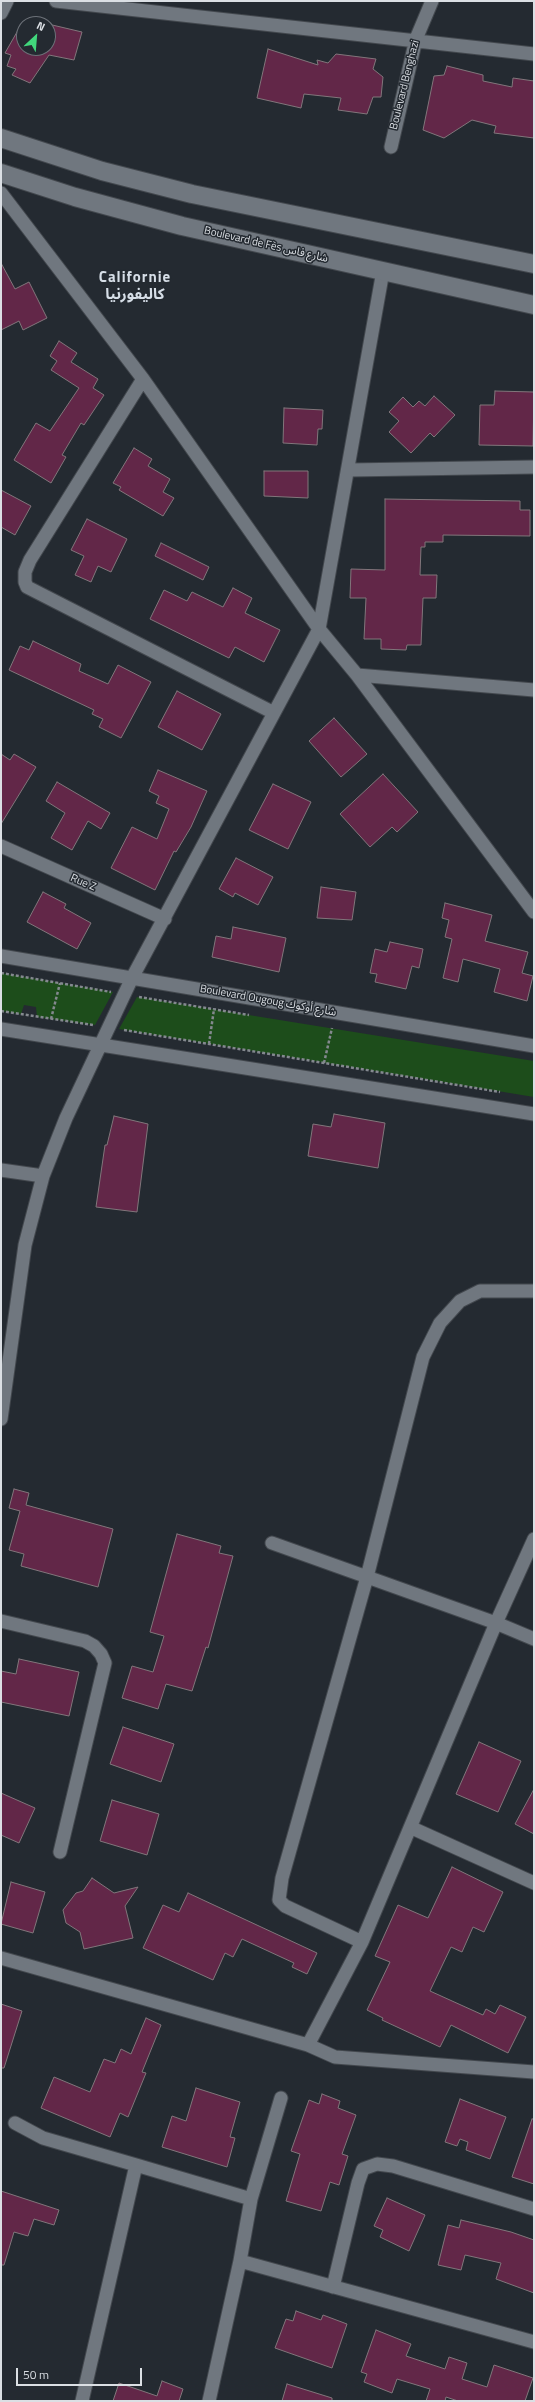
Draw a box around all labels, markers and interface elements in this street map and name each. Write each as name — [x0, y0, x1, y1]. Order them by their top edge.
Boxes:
north arrow — [16, 16, 56, 56]
text: N — [34, 17, 48, 35]
street label: Boulevard Benghazi — [387, 39, 423, 131]
street label: Boulevard de Fès شارع فاس — [203, 224, 329, 266]
district label: Californie كاليفورنيا — [99, 269, 171, 304]
street label: Rue Z — [68, 872, 98, 894]
street label: Boulevard Ougoug شارع أوكوك — [199, 982, 337, 1020]
scale bar — [18, 2360, 144, 2386]
text: 50 m — [23, 2365, 49, 2384]

